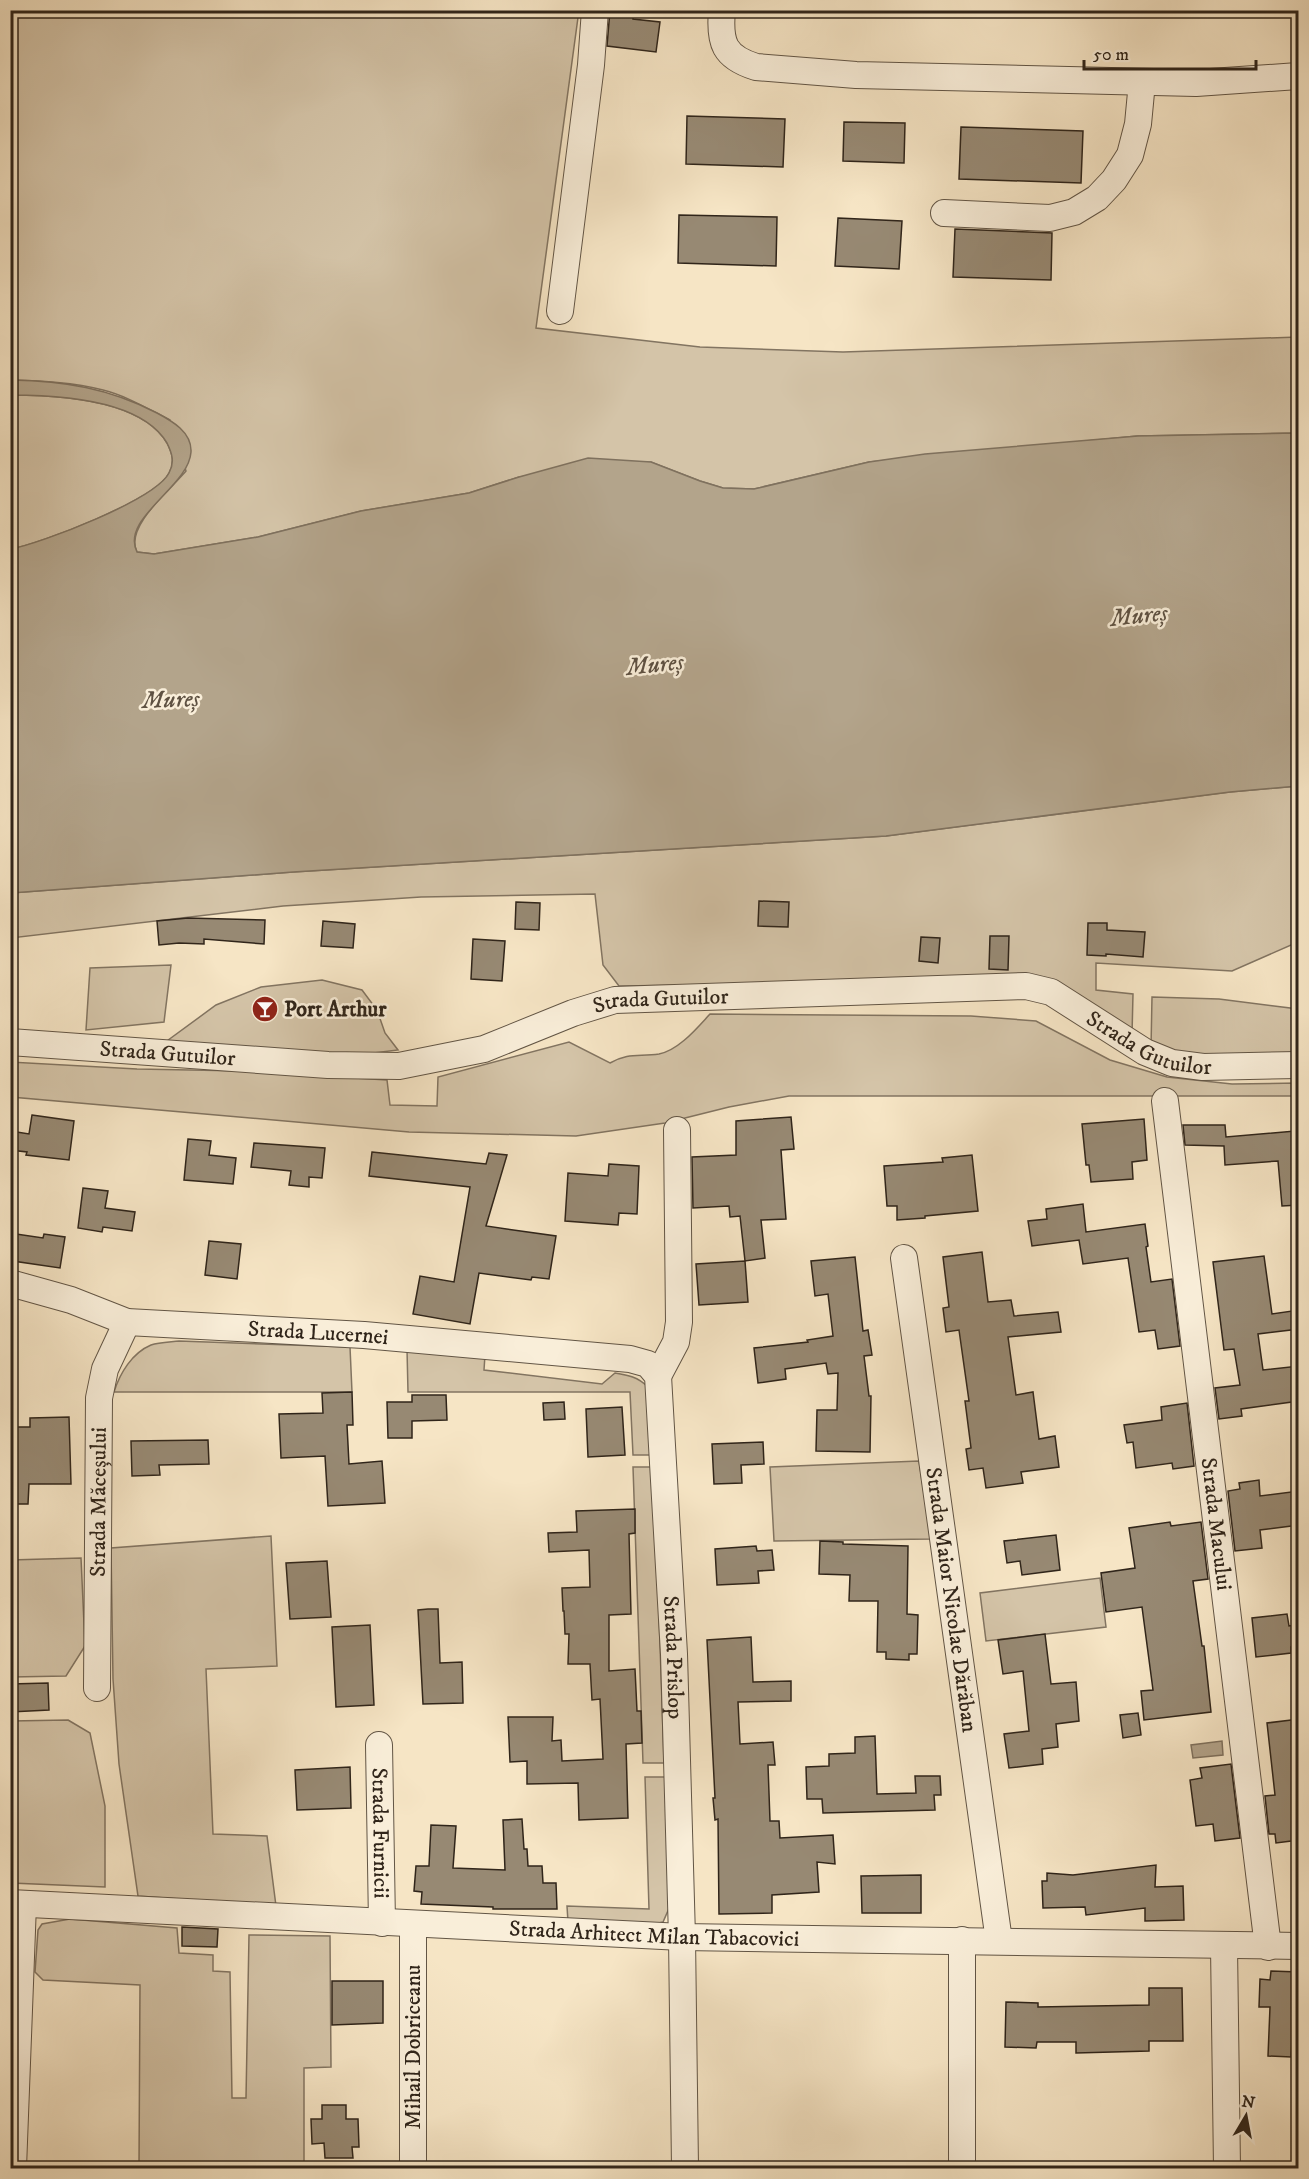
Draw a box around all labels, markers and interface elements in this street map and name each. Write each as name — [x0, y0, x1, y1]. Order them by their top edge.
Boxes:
scale bar — [1084, 33, 1256, 71]
text: 50 m — [1093, 44, 1129, 66]
water label: Mureș — [1107, 598, 1170, 634]
water label: Mureș — [623, 647, 686, 683]
water label: Mureș — [140, 684, 201, 716]
street label: Strada Gutuilor — [590, 983, 730, 1020]
bar icon: Port Arthur — [250, 994, 280, 1024]
place label: Port Arthur — [284, 996, 387, 1023]
street label: Strada Gutuilor — [1081, 1005, 1213, 1080]
street label: Strada Gutuilor — [99, 1035, 237, 1072]
street label: Strada Lucernei — [247, 1315, 390, 1351]
street label: Strada Măceșului — [84, 1427, 112, 1577]
street label: Strada Macului — [1195, 1456, 1238, 1592]
street label: Strada Maior Nicolae Dărăban — [920, 1465, 983, 1735]
street label: Strada Prislop — [657, 1595, 689, 1719]
street label: Strada Furnicii — [366, 1767, 395, 1899]
street label: Strada Arhitect Milan Tabacovici — [509, 1915, 799, 1952]
street label: Mihail Dobriceanu — [400, 1965, 427, 2129]
north arrow — [1216, 2086, 1276, 2146]
text: N — [1240, 2091, 1257, 2113]

